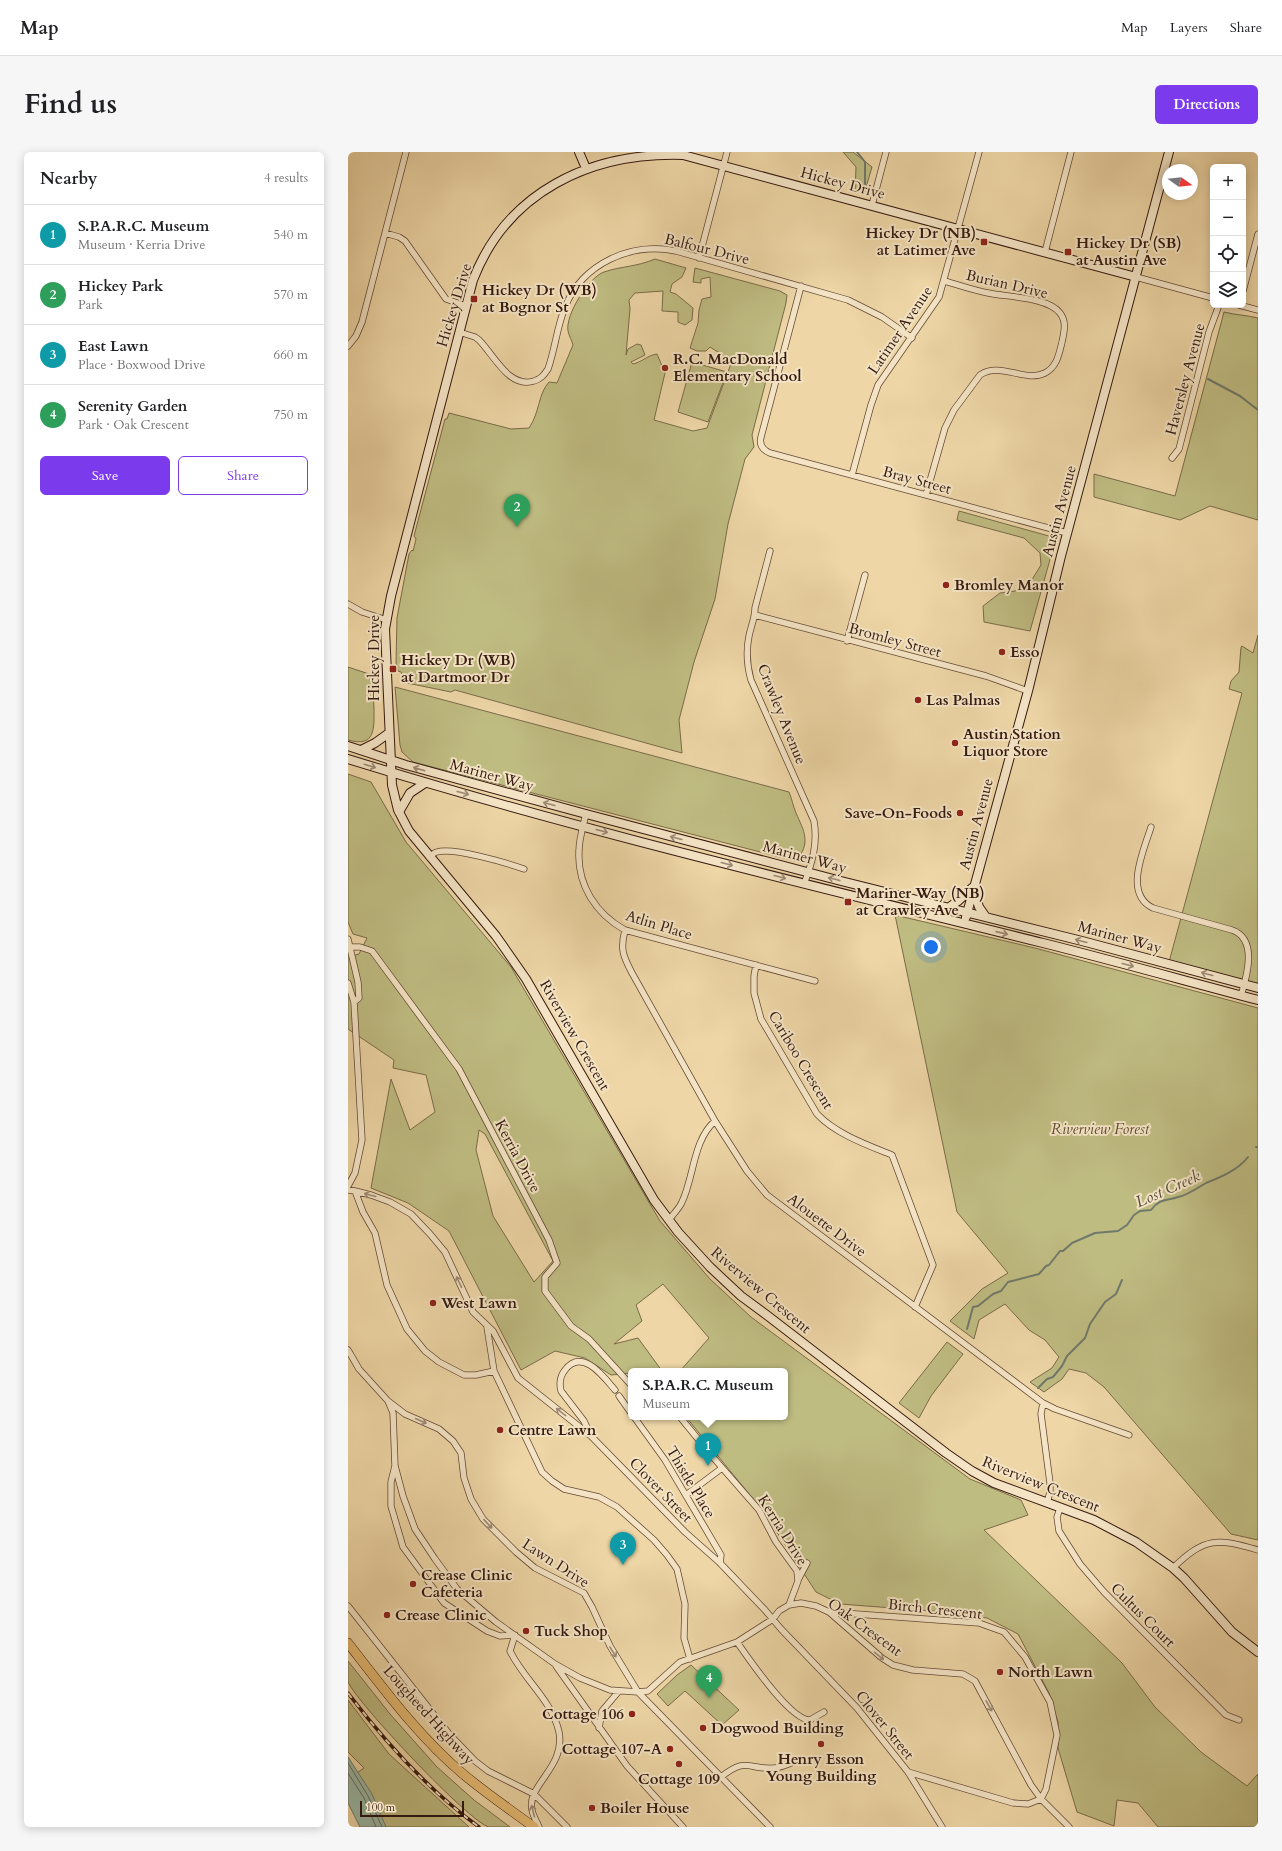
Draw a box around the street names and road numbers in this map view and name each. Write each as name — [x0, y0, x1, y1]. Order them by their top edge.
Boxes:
street label: Hickey Drive — [799, 162, 888, 204]
street label: Balfour Drive — [662, 229, 752, 269]
street label: Hickey Drive — [432, 260, 476, 349]
street label: Burian Drive — [964, 265, 1050, 303]
street label: Latimer Avenue — [863, 282, 937, 378]
street label: Haversley Avenue — [1160, 321, 1210, 437]
street label: Bray Street — [881, 461, 954, 499]
street label: Austin Avenue — [1037, 463, 1081, 559]
street label: Hickey Drive — [364, 614, 384, 701]
street label: Bromley Street — [846, 618, 944, 662]
street label: Crawley Avenue — [753, 661, 811, 767]
street label: Mariner Way — [448, 754, 536, 796]
street label: Austin Avenue — [954, 776, 998, 872]
street label: Mariner Way — [761, 836, 849, 878]
street label: Atlin Place — [623, 905, 695, 945]
street label: Mariner Way — [1076, 916, 1164, 958]
street label: Riverview Crescent — [535, 976, 615, 1094]
street label: Cariboo Crescent — [764, 1007, 838, 1113]
street label: Kerria Drive — [490, 1116, 546, 1196]
street label: Alouette Drive — [783, 1189, 871, 1261]
street label: Riverview Crescent — [707, 1242, 815, 1338]
street label: Thistle Place — [662, 1442, 720, 1522]
street label: Riverview Crescent — [979, 1451, 1103, 1517]
street label: Clover Street — [625, 1453, 697, 1527]
street label: Kerria Drive — [753, 1491, 813, 1569]
street label: Lawn Drive — [519, 1534, 594, 1592]
street label: Cultus Court — [1106, 1578, 1180, 1652]
street label: Oak Crescent — [824, 1593, 906, 1661]
street label: Birch Crescent — [887, 1594, 983, 1624]
street label: Lougheed Highway — [379, 1661, 479, 1769]
street label: Clover Street — [851, 1686, 919, 1764]

